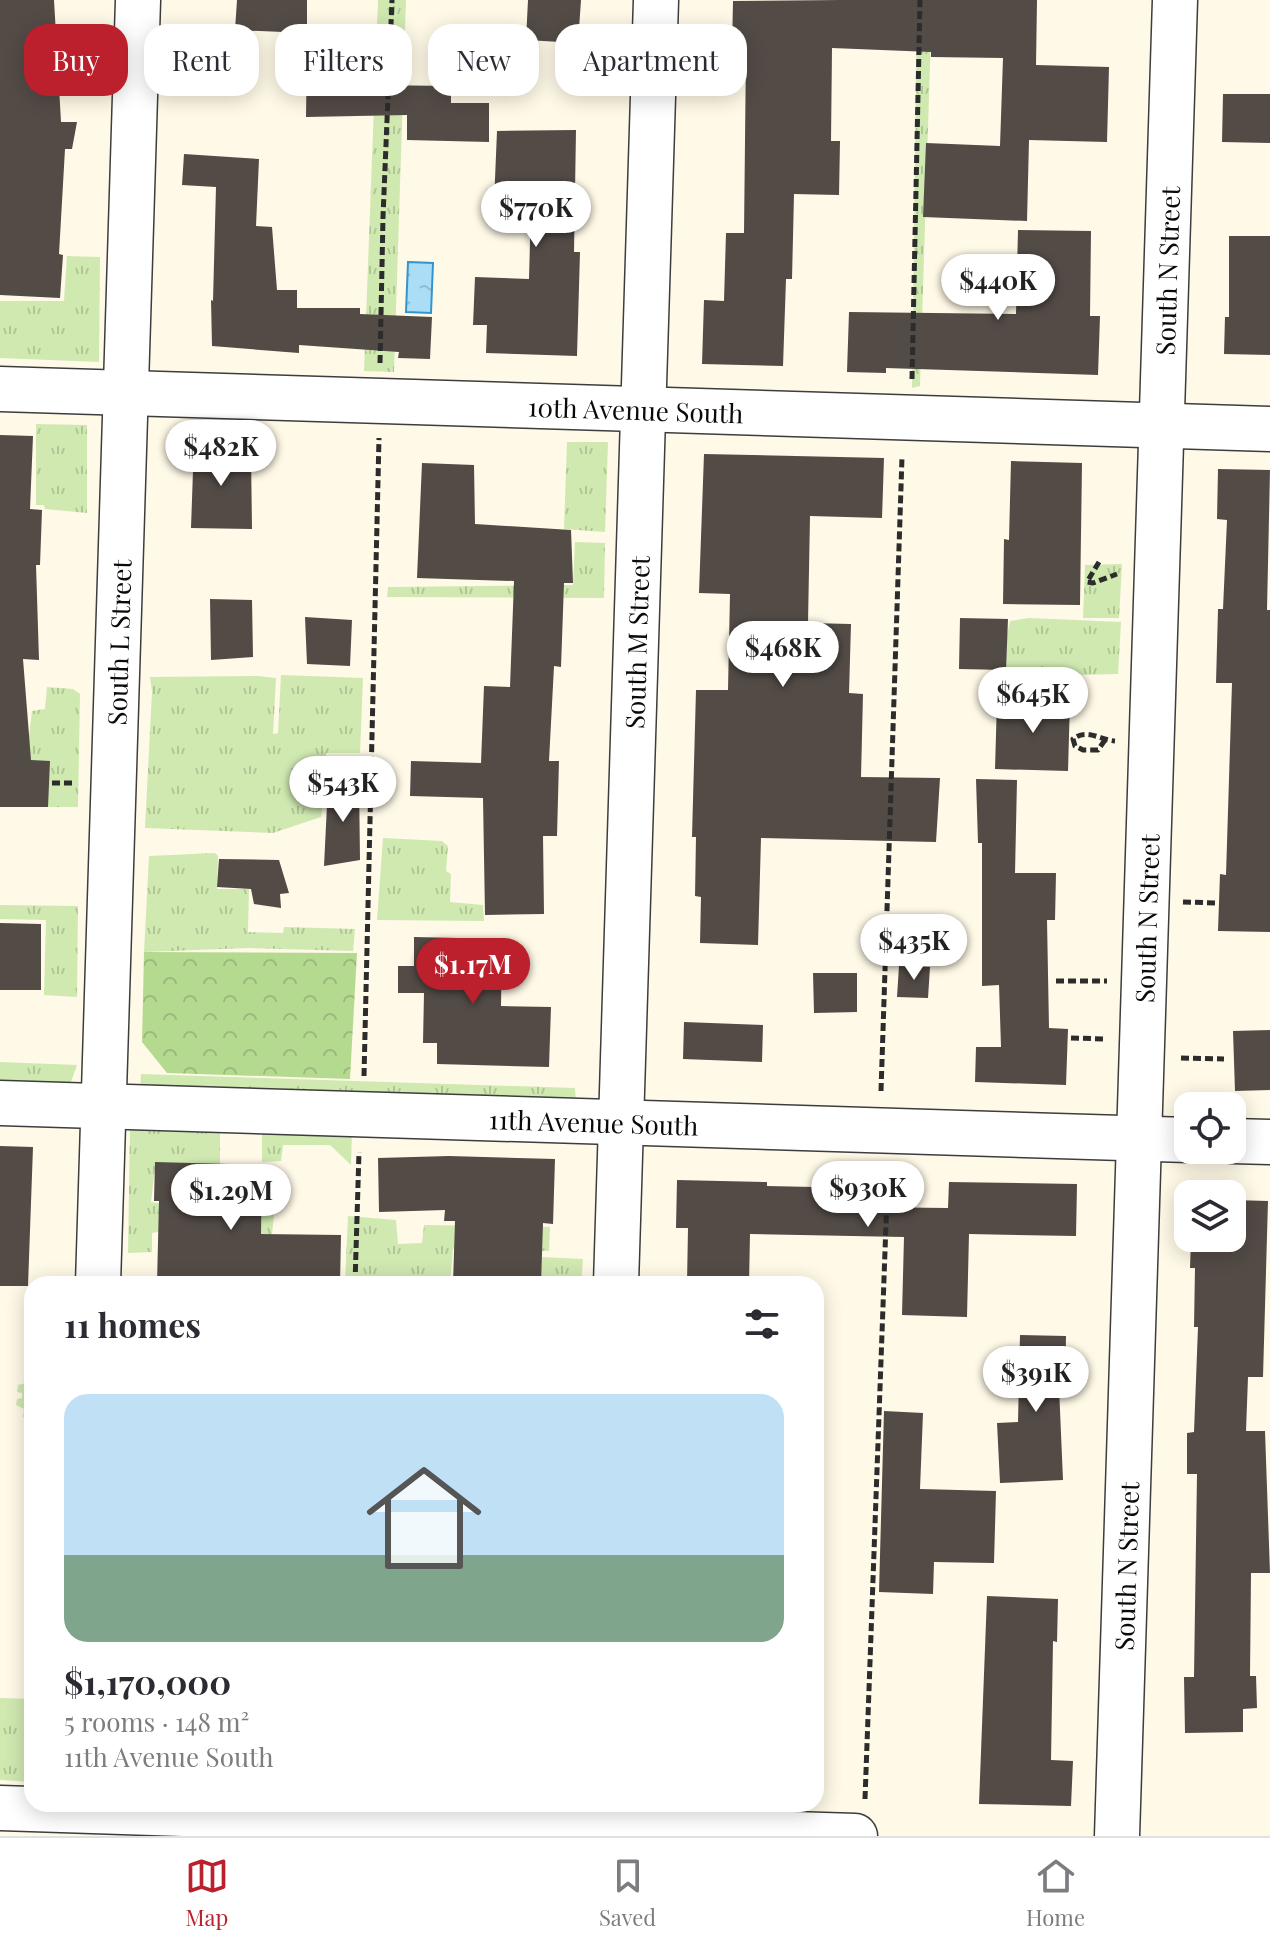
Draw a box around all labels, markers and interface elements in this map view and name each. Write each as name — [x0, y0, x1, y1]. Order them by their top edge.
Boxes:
chip: Buy — [24, 24, 128, 96]
chip: Rent — [144, 24, 259, 96]
chip: Filters — [275, 24, 412, 96]
chip: New — [428, 24, 539, 96]
chip: Apartment — [555, 24, 747, 96]
pin: $770K — [480, 181, 592, 249]
street label: South N Street — [1146, 185, 1187, 356]
text: $770K — [499, 189, 573, 224]
pin: $440K — [942, 254, 1054, 322]
text: $440K — [959, 262, 1037, 297]
street label: 10th Avenue South — [527, 388, 744, 430]
pin: $482K — [165, 420, 277, 488]
text: $482K — [183, 428, 259, 463]
street label: South M Street — [616, 554, 656, 730]
street label: South L Street — [98, 558, 138, 726]
pin: $468K — [727, 621, 839, 689]
text: $468K — [745, 629, 821, 664]
pin: $645K — [977, 667, 1089, 735]
text: $645K — [996, 675, 1070, 710]
pin: $543K — [287, 756, 399, 824]
text: $543K — [307, 764, 379, 799]
street label: South N Street — [1126, 833, 1166, 1004]
pin: $435K — [858, 914, 970, 982]
text: $435K — [878, 922, 950, 957]
pin: $1.17M — [408, 938, 538, 1006]
text: $1.17M — [434, 946, 512, 981]
map controls — [1174, 1092, 1246, 1252]
button: locate — [1174, 1092, 1246, 1164]
street label: 11th Avenue South — [488, 1101, 699, 1142]
pin: $930K — [812, 1161, 924, 1229]
pin: $1.29M — [166, 1164, 296, 1232]
text: $930K — [829, 1169, 907, 1204]
text: $1.29M — [189, 1172, 273, 1207]
button: layers — [1174, 1180, 1246, 1252]
text: 11 homes — [64, 1301, 201, 1347]
icon: filters — [740, 1302, 784, 1346]
pin: $391K — [980, 1346, 1092, 1414]
text: $391K — [1001, 1354, 1071, 1389]
icon: home — [352, 1446, 496, 1590]
street label: South N Street — [1105, 1480, 1146, 1651]
text: $1,170,000 — [64, 1658, 231, 1704]
text: 5 rooms · 148 m² — [64, 1704, 249, 1739]
text: 11th Avenue South — [64, 1739, 273, 1774]
tab: Map — [185, 1854, 229, 1932]
tab: Saved — [599, 1854, 656, 1932]
tab: Home — [1026, 1854, 1085, 1932]

